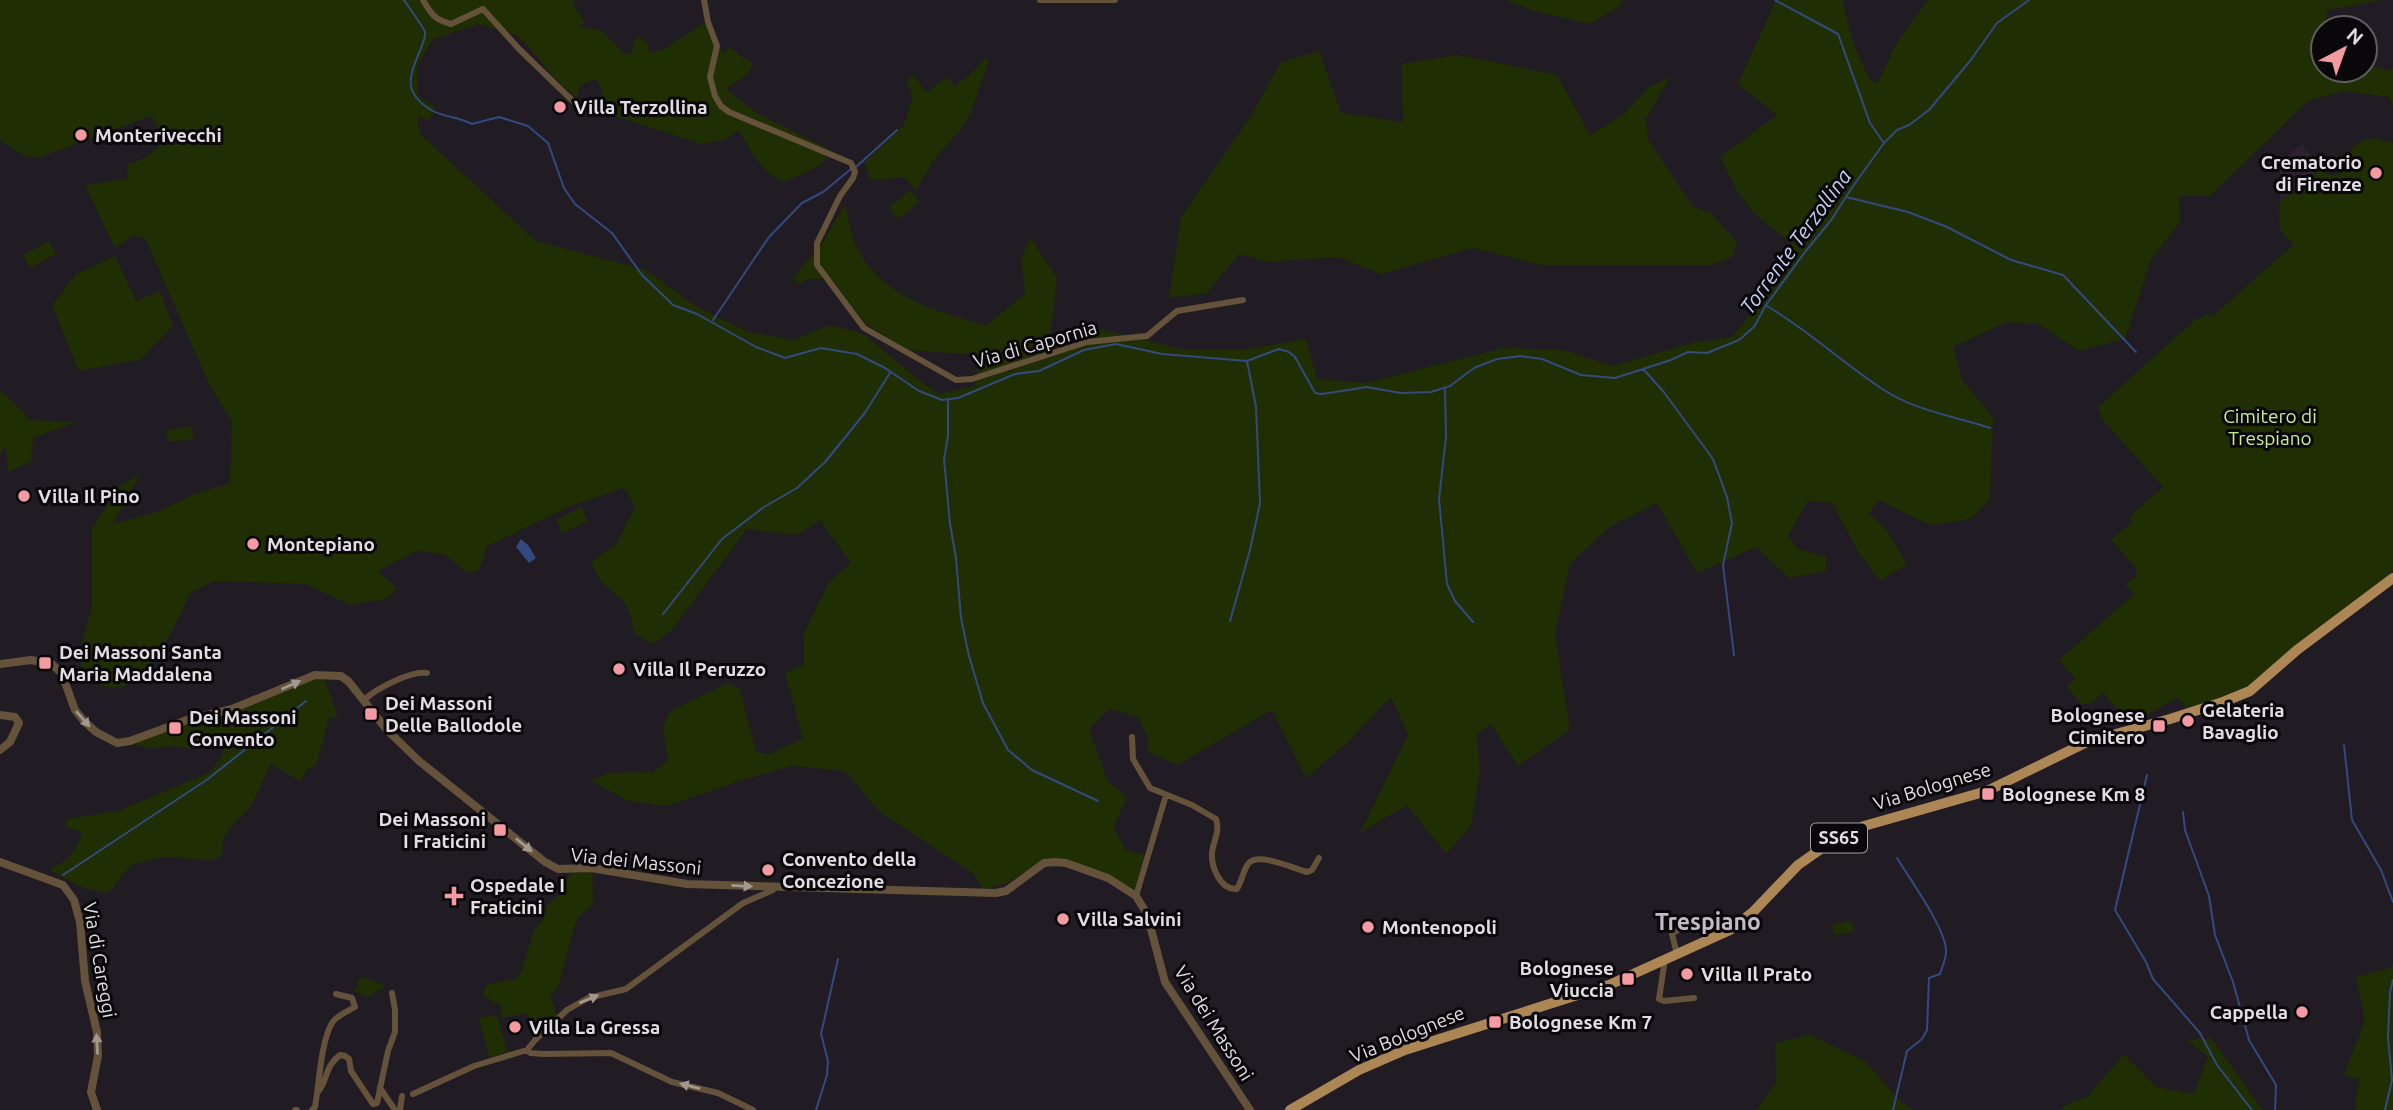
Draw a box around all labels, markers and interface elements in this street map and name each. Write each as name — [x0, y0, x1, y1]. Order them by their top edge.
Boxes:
north arrow — [2309, 14, 2379, 84]
text: N — [2343, 23, 2368, 49]
place label: Villa Terzollina — [574, 96, 707, 118]
marker: Villa Terzollina — [552, 99, 568, 115]
place label: Monterivecchi — [95, 124, 222, 146]
marker: Monterivecchi — [73, 127, 89, 143]
place label: Crematorio di Firenze — [2261, 151, 2362, 195]
water label: Torrente Terzollina — [1735, 164, 1856, 318]
marker: Crematorio di Firenze — [2368, 165, 2384, 181]
street label: Via di Capornia — [971, 316, 1099, 372]
park label: Cimitero di Trespiano — [2223, 405, 2317, 449]
place label: Villa Il Pino — [38, 485, 140, 507]
marker: Villa Il Pino — [16, 488, 32, 504]
place label: Montepiano — [267, 533, 375, 555]
marker: Montepiano — [245, 536, 261, 552]
place label: Dei Massoni Santa Maria Maddalena — [59, 641, 222, 685]
marker: Dei Massoni Santa Maria Maddalena — [37, 655, 53, 671]
place label: Villa Il Peruzzo — [633, 658, 766, 680]
marker: Villa Il Peruzzo — [611, 661, 627, 677]
one-way arrow — [281, 679, 302, 690]
place label: Dei Massoni Delle Ballodole — [385, 692, 522, 736]
place label: Gelateria Bavaglio — [2202, 699, 2285, 743]
place label: Bolognese Cimitero — [2051, 704, 2145, 748]
place label: Dei Massoni Convento — [189, 706, 297, 750]
marker: Dei Massoni Delle Ballodole — [363, 706, 379, 722]
one-way arrow — [75, 710, 91, 728]
marker: Gelateria Bavaglio — [2180, 713, 2196, 729]
marker: Bolognese Cimitero — [2151, 718, 2167, 734]
marker: Dei Massoni Convento — [167, 720, 183, 736]
street label: Via Bolognese — [1871, 758, 1993, 814]
place label: Bolognese Km 8 — [2002, 783, 2145, 805]
marker: Bolognese Km 8 — [1980, 786, 1996, 802]
place label: Dei Massoni I Fraticini — [378, 808, 486, 852]
marker: Dei Massoni I Fraticini — [492, 822, 508, 838]
road number: SS65 — [1811, 824, 1867, 852]
one-way arrow — [514, 837, 532, 852]
street label: Via dei Massoni — [570, 843, 702, 879]
place label: Convento della Concezione — [782, 848, 917, 892]
marker: Convento della Concezione — [760, 862, 776, 878]
place label: Ospedale I Fraticini — [470, 874, 565, 918]
one-way arrow — [731, 881, 753, 892]
marker: Ospedale I Fraticini — [444, 886, 464, 906]
street label: Via di Careggi — [79, 900, 121, 1020]
place label: Villa Salvini — [1077, 908, 1182, 930]
district label: Trespiano — [1655, 909, 1761, 934]
marker: Villa Salvini — [1055, 911, 1071, 927]
place label: Montenopoli — [1382, 916, 1497, 938]
marker: Montenopoli — [1360, 919, 1376, 935]
place label: Bolognese Viuccia — [1520, 957, 1614, 1001]
street label: Via dei Massoni — [1170, 961, 1258, 1085]
place label: Villa Il Prato — [1701, 963, 1812, 985]
marker: Villa Il Prato — [1679, 966, 1695, 982]
marker: Bolognese Viuccia — [1620, 971, 1636, 987]
one-way arrow — [579, 994, 600, 1005]
street label: Via Bolognese — [1346, 1001, 1468, 1067]
place label: Cappella — [2210, 1001, 2288, 1023]
marker: Cappella — [2294, 1004, 2310, 1020]
place label: Bolognese Km 7 — [1509, 1011, 1652, 1033]
marker: Bolognese Km 7 — [1487, 1014, 1503, 1030]
place label: Villa La Gressa — [529, 1016, 660, 1038]
marker: Villa La Gressa — [507, 1019, 523, 1035]
one-way arrow — [92, 1032, 103, 1054]
one-way arrow — [678, 1080, 700, 1091]

